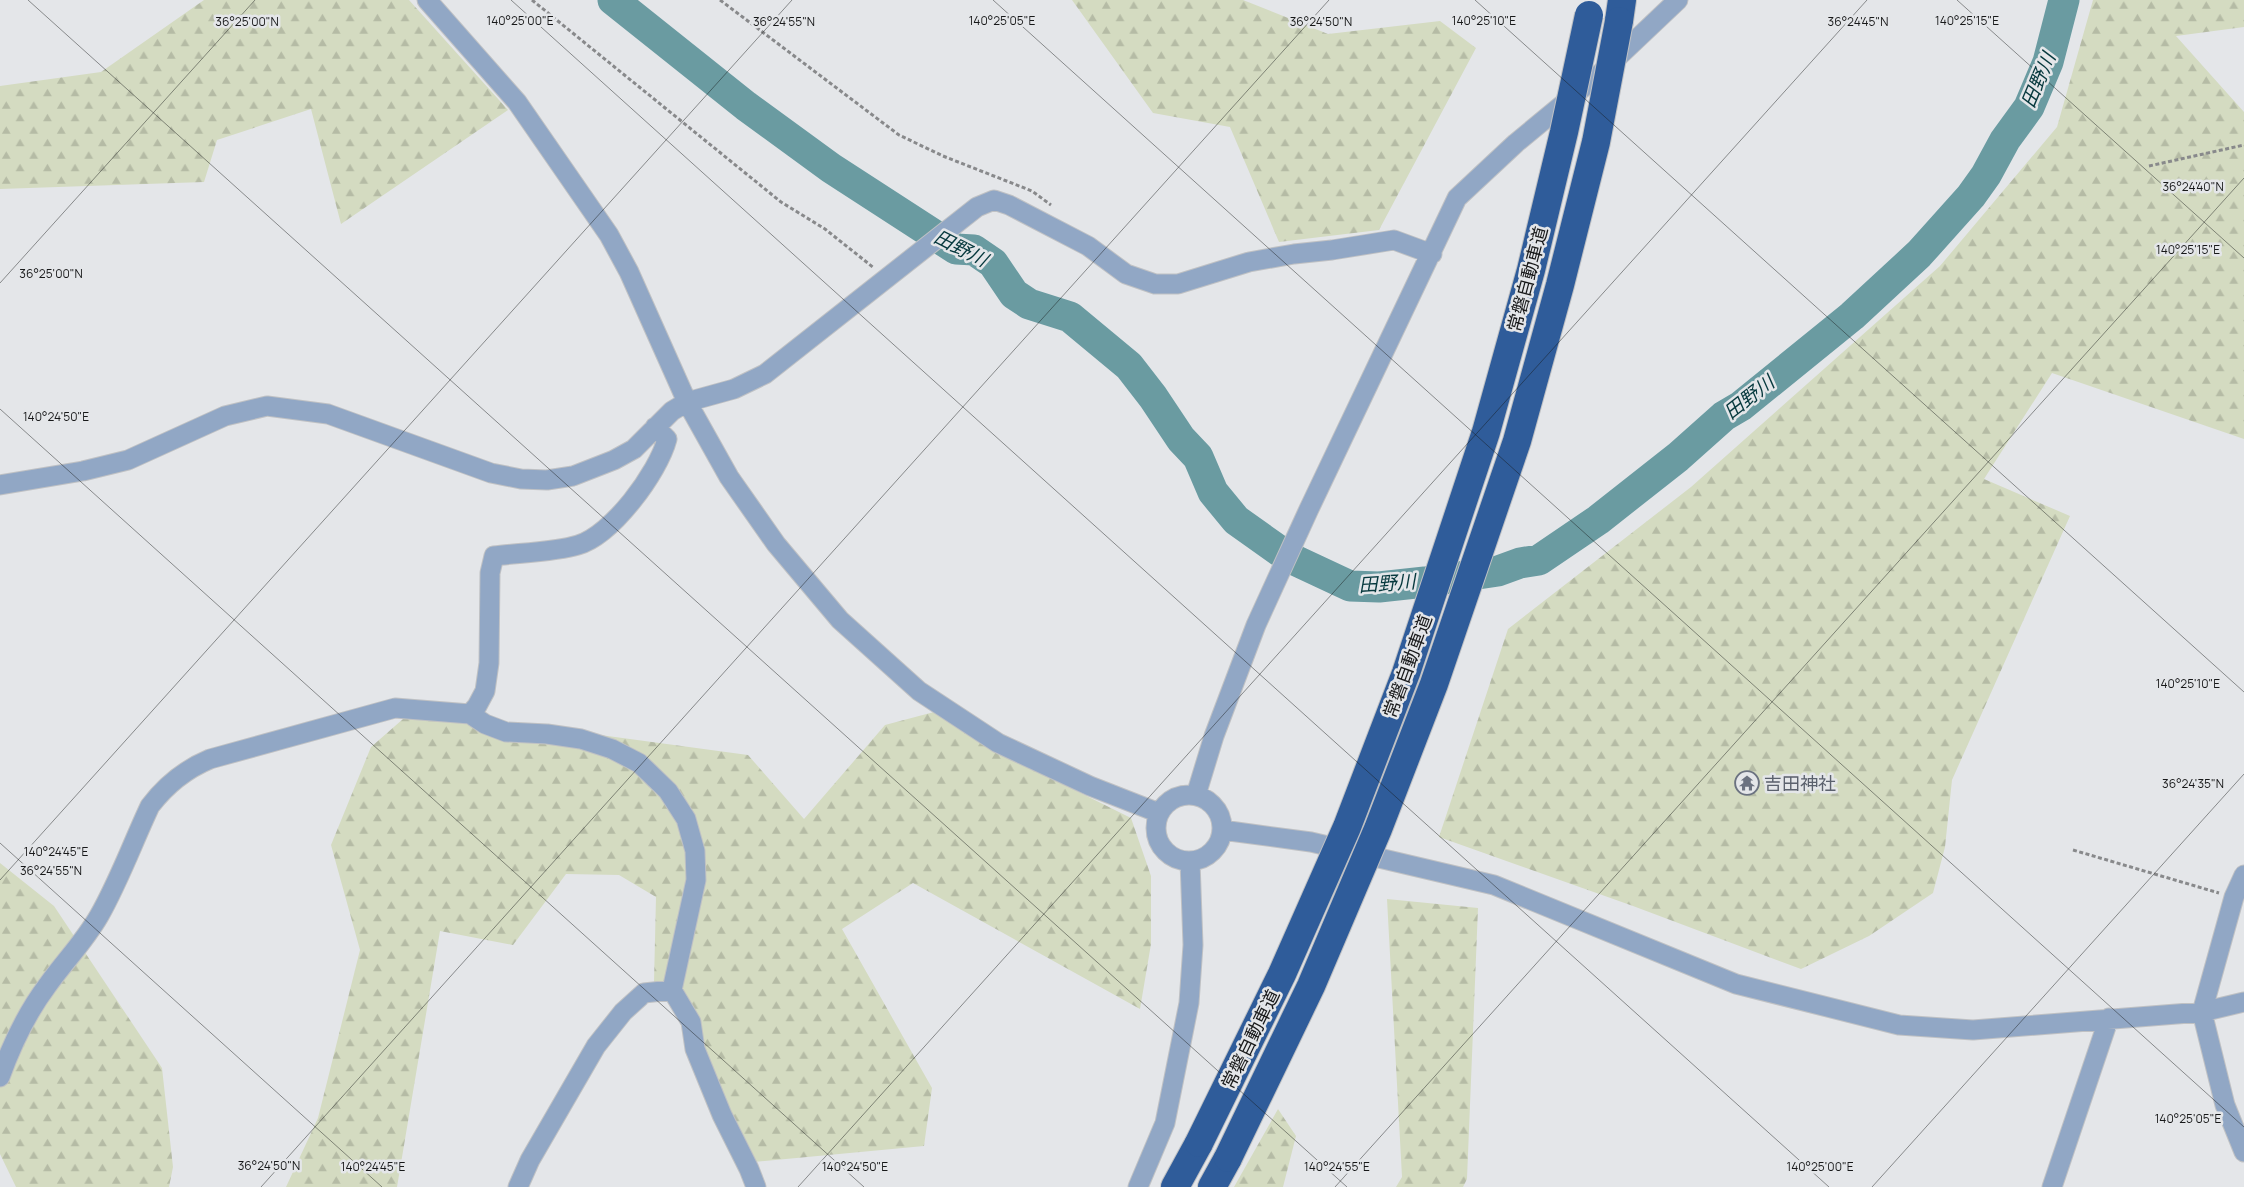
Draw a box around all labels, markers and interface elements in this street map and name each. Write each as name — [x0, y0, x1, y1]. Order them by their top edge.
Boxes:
text: 140°25'00"E — [487, 12, 554, 29]
text: 140°25'05"E — [969, 12, 1035, 29]
text: 140°25'10"E — [1452, 12, 1516, 29]
text: 140°25'15"E — [1935, 12, 1999, 29]
text: 36°25'00"N — [215, 13, 279, 30]
text: 36°24'55"N — [753, 13, 815, 30]
text: 36°24'50"N — [1290, 13, 1352, 30]
text: 36°24'45"N — [1828, 13, 1888, 30]
water label: 田野川 — [2015, 47, 2062, 111]
text: 36°24'40"N — [2162, 178, 2224, 195]
water label: 田野川 — [930, 223, 994, 273]
street label: 常磐自動車道 — [1501, 224, 1553, 334]
text: 140°25'15"E — [2156, 241, 2220, 258]
text: 36°25'00"N — [19, 265, 83, 282]
water label: 田野川 — [1719, 368, 1781, 425]
text: 140°24'50"E — [23, 408, 89, 425]
water label: 田野川 — [1358, 568, 1418, 598]
street label: 常磐自動車道 — [1377, 611, 1437, 721]
text: 140°25'10"E — [2156, 675, 2220, 692]
temple icon: 吉田神社 — [1734, 770, 1760, 796]
place label: 吉田神社 — [1764, 771, 1836, 795]
text: 36°24'35"N — [2162, 775, 2224, 792]
text: 140°24'45"E — [24, 843, 88, 860]
text: 36°24'55"N — [20, 862, 82, 879]
street label: 常磐自動車道 — [1216, 985, 1284, 1093]
text: 140°25'05"E — [2155, 1110, 2221, 1127]
text: 36°24'50"N — [238, 1157, 300, 1174]
text: 140°24'45"E — [341, 1158, 405, 1175]
text: 140°24'50"E — [822, 1158, 888, 1175]
text: 140°24'55"E — [1304, 1158, 1370, 1175]
text: 140°25'00"E — [1787, 1158, 1854, 1175]

